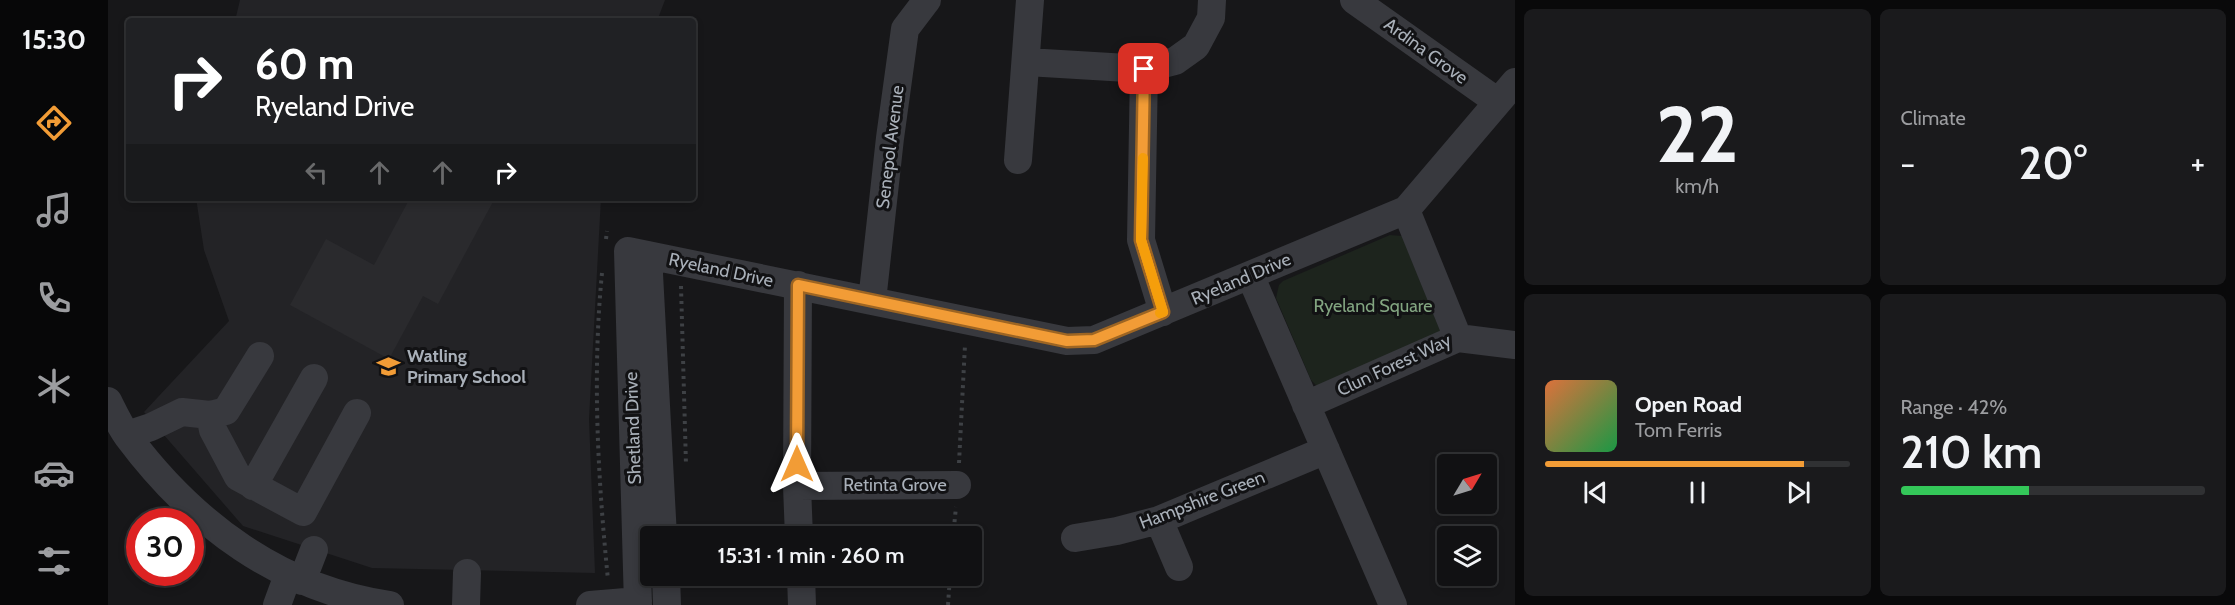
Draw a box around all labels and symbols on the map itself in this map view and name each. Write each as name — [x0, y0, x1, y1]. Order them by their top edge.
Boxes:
street label: Ardina Grove — [1380, 13, 1472, 89]
pin — [1118, 43, 1169, 94]
street label: Senepol Avenue — [872, 84, 908, 210]
street label: Ryeland Drive — [667, 248, 775, 292]
street label: Ryeland Drive — [1188, 248, 1294, 310]
park label: Ryeland Square — [1313, 295, 1433, 317]
street label: Clun Forest Way — [1333, 329, 1455, 401]
place label: Watling Primary School — [407, 345, 526, 388]
school or university icon: Watling Primary School — [376, 353, 402, 379]
street label: Shetland Drive — [620, 371, 646, 485]
position arrow — [765, 432, 829, 496]
north arrow — [1437, 454, 1497, 514]
street label: Hampshire Green — [1136, 466, 1268, 534]
street label: Retinta Grove — [843, 474, 947, 496]
speed limit sign: 30 — [126, 508, 204, 586]

